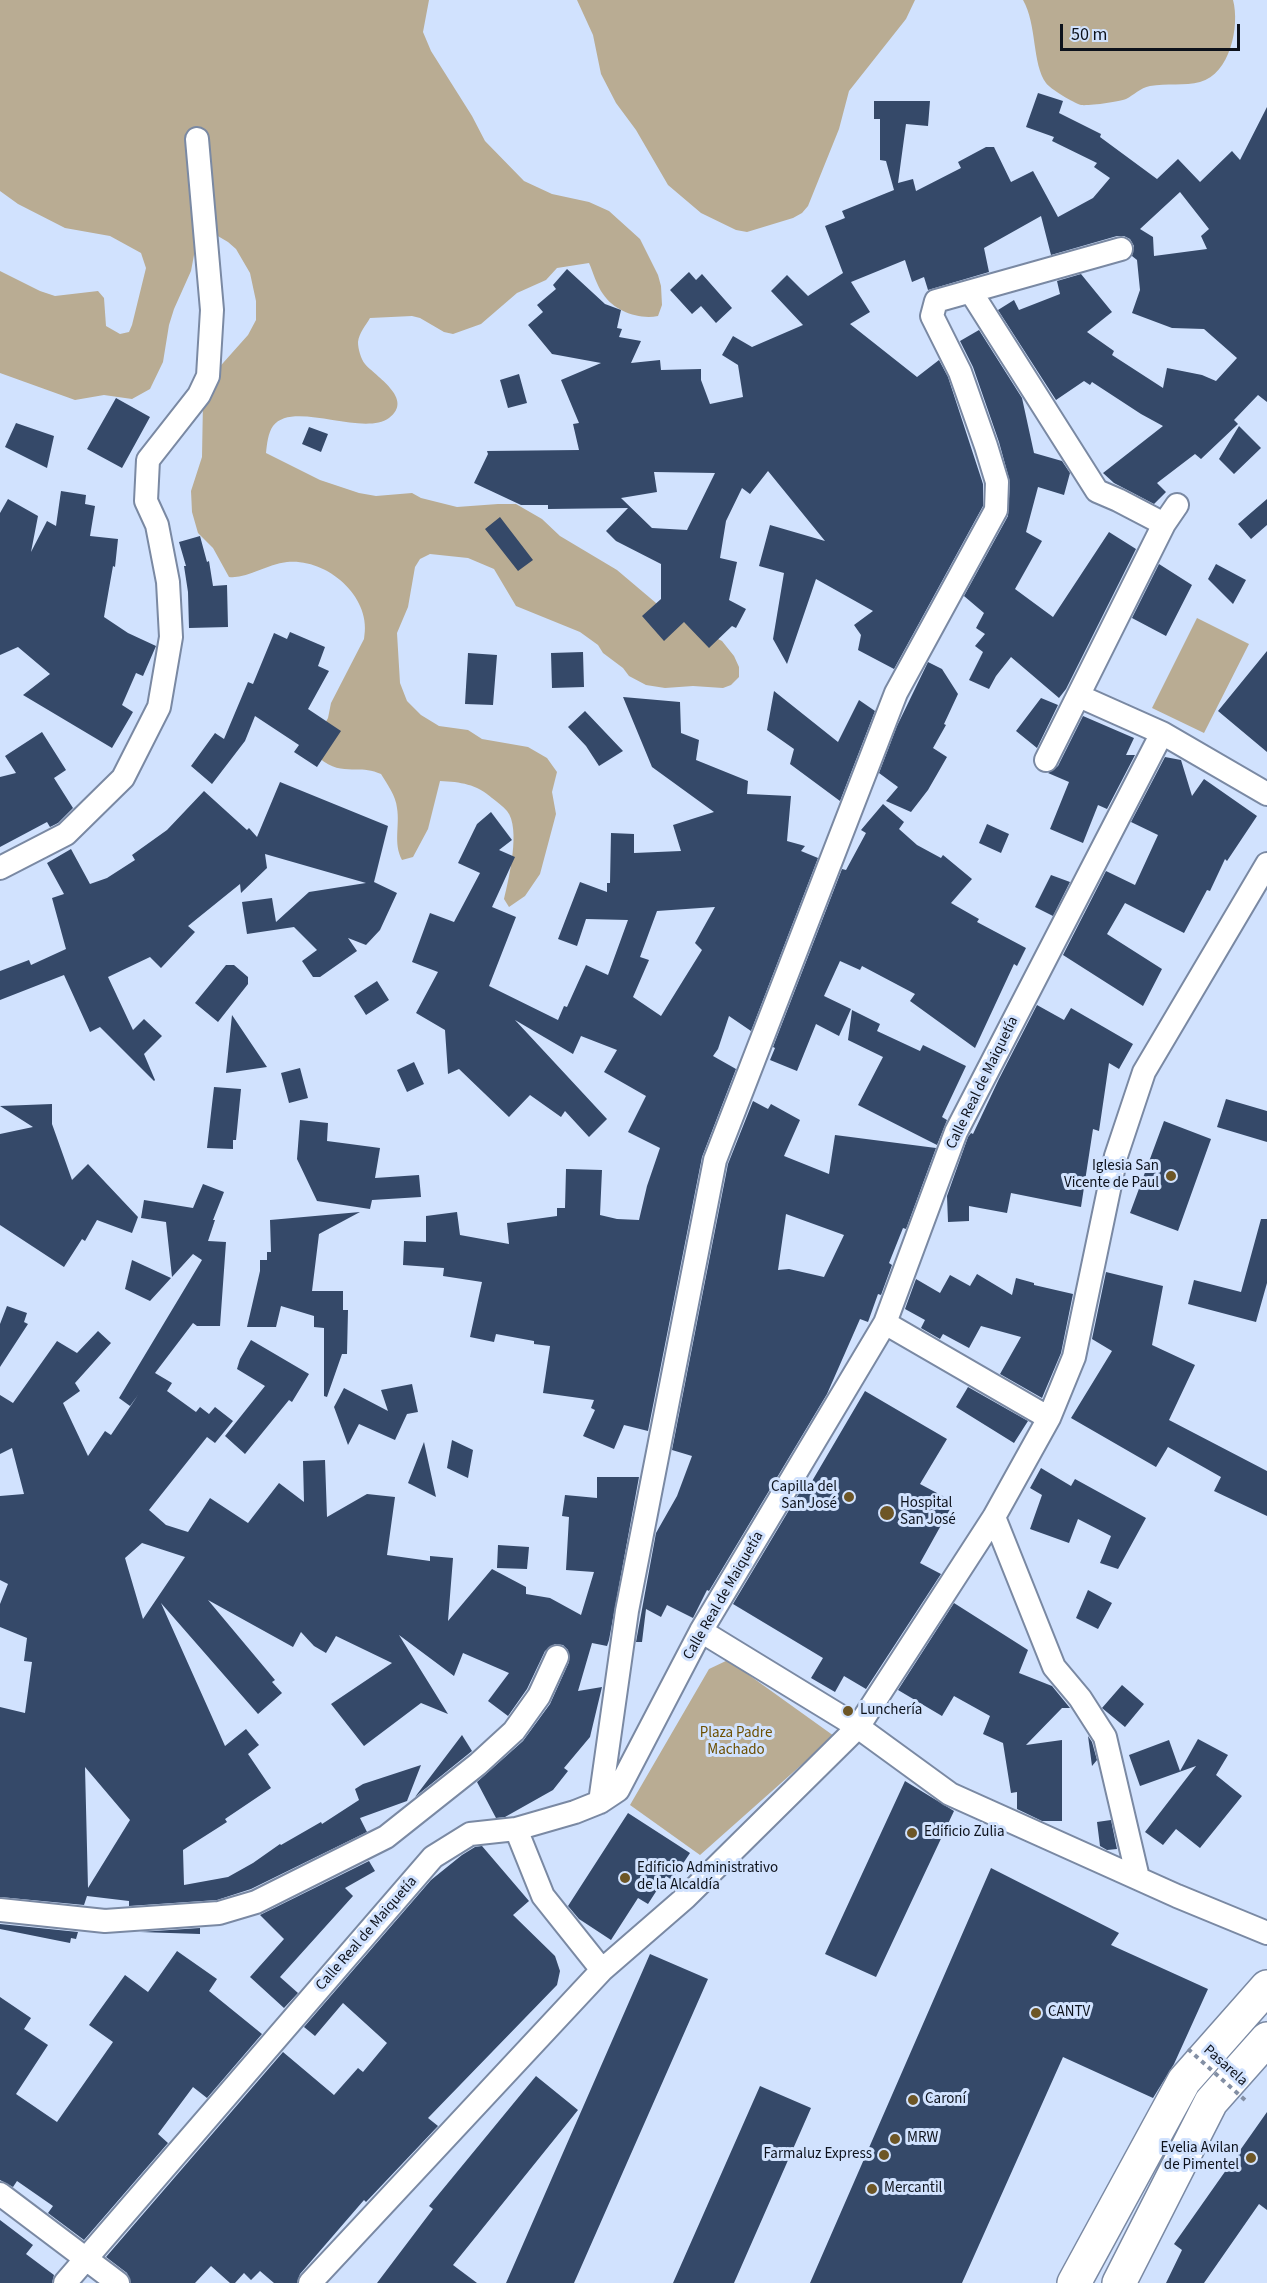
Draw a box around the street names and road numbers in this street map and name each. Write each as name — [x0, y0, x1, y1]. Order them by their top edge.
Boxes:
street label: Calle Real de Maiquetía — [943, 1014, 1023, 1152]
street label: Calle Real de Maiquetía — [680, 1529, 768, 1663]
street label: Calle Real de Maiquetía — [313, 1873, 421, 1995]
street label: Pasarela — [1199, 2042, 1251, 2090]

